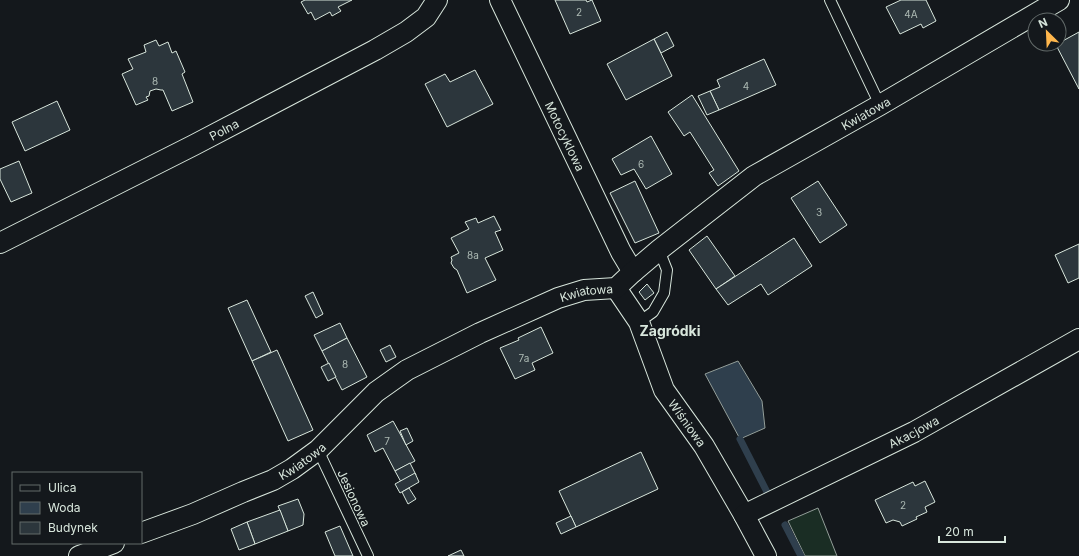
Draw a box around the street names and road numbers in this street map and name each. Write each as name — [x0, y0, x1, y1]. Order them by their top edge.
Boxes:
street label: Kwiatowa — [838, 93, 893, 133]
street label: Motocyklowa — [542, 99, 588, 173]
street label: Polna — [206, 115, 241, 143]
street label: Kwiatowa — [558, 281, 613, 305]
street label: Wiśniowa — [666, 396, 710, 450]
street label: Akacjowa — [886, 412, 941, 451]
street label: Kwiatowa — [276, 439, 329, 483]
street label: Jesionowa — [334, 467, 374, 529]

